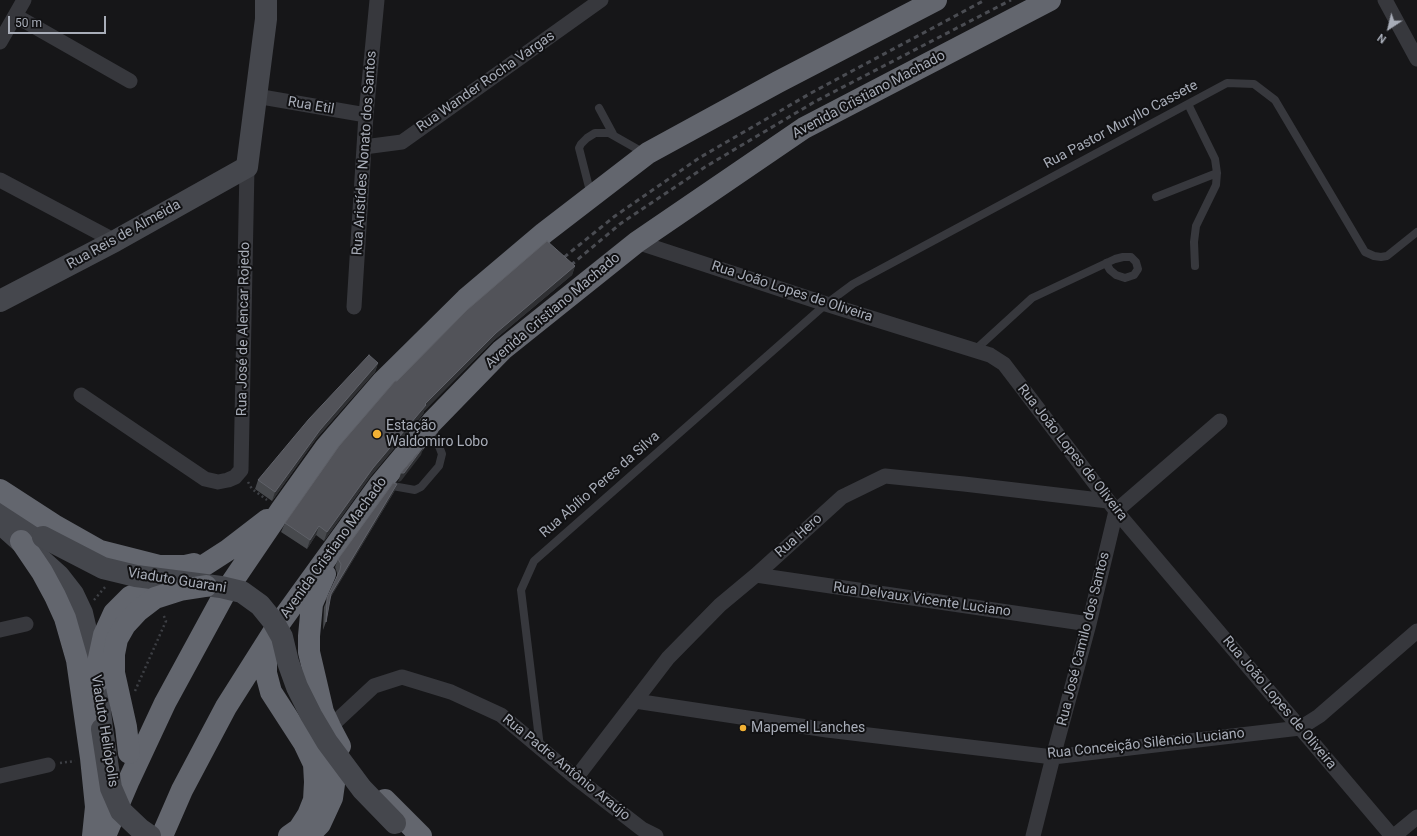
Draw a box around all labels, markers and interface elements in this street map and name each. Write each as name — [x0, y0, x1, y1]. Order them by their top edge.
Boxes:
scale bar — [10, 8, 108, 34]
north arrow — [1369, 8, 1409, 48]
text: 50 m — [15, 16, 42, 30]
street label: Rua Wander Rocha Vargas — [414, 28, 558, 136]
text: N — [1375, 31, 1389, 46]
street label: Avenida Cristiano Machado — [790, 48, 948, 142]
street label: Rua Aristídes Nonato dos Santos — [349, 50, 381, 256]
street label: Rua Pastor Muryllo Cassete — [1041, 77, 1201, 173]
street label: Rua Etil — [287, 94, 335, 118]
street label: Rua Reis de Almeida — [64, 197, 184, 273]
street label: Rua José de Alencar Rojedo — [234, 242, 254, 416]
street label: Avenida Cristiano Machado — [482, 250, 624, 372]
street label: Rua João Lopes de Oliveira — [709, 258, 875, 326]
street label: Rua João Lopes de Oliveira — [1013, 381, 1131, 525]
place label: Estação Waldomiro Lobo — [386, 418, 488, 450]
marker: Estação Waldomiro Lobo — [371, 428, 383, 440]
street label: Rua Abílio Peres da Silva — [537, 428, 663, 542]
street label: Avenida Cristiano Machado — [277, 474, 391, 622]
street label: Rua Hero — [772, 511, 826, 561]
street label: Rua José Camilo dos Santos — [1054, 550, 1114, 728]
street label: Viaduto Guarani — [127, 565, 227, 597]
street label: Rua Delvaux Vicente Luciano — [832, 579, 1012, 621]
street label: Rua João Lopes de Oliveira — [1218, 633, 1340, 773]
street label: Viaduto Heliópolis — [87, 674, 121, 788]
street label: Rua Padre Antônio Araújo — [499, 711, 633, 825]
place label: Mapemel Lanches — [751, 720, 865, 736]
marker: Mapemel Lanches — [738, 723, 748, 733]
street label: Rua Conceição Silêncio Luciano — [1047, 725, 1245, 763]

